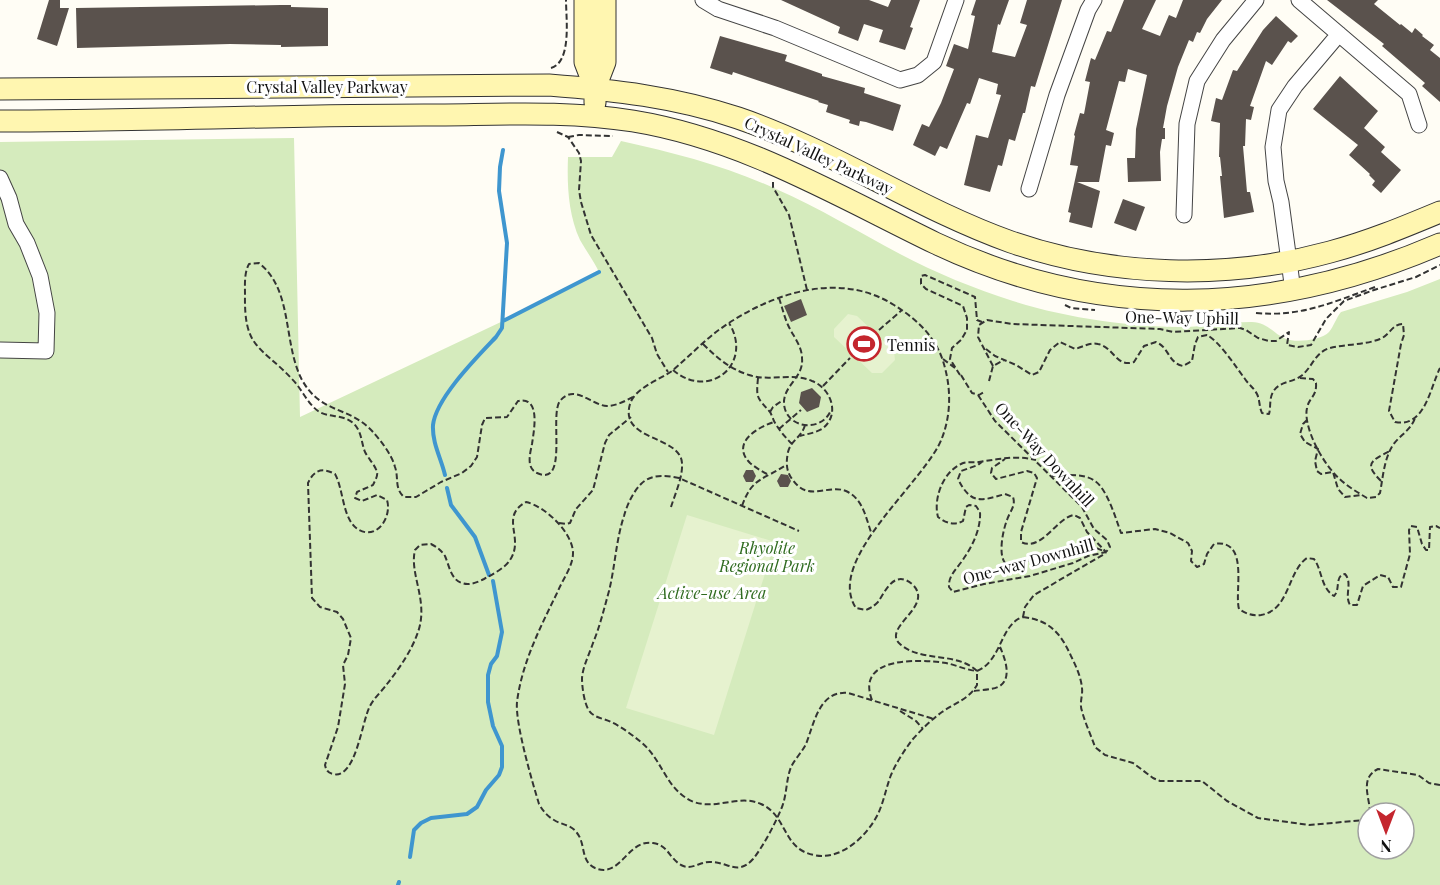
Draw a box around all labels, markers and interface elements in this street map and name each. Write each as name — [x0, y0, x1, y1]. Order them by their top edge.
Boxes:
street label: Crystal Valley Parkway — [246, 76, 408, 97]
street label: Crystal Valley Parkway — [741, 111, 897, 199]
street label: One-Way Uphill — [1125, 306, 1240, 328]
sports icon: Tennis — [846, 326, 882, 362]
place label: Tennis — [887, 334, 935, 355]
street label: One-Way Downhill — [991, 397, 1099, 511]
street label: One-way Downhill — [960, 533, 1096, 589]
park label: Rhyolite Regional Park — [718, 537, 815, 576]
park label: Active-use Area — [656, 582, 766, 603]
north arrow — [1356, 801, 1416, 861]
text: N — [1380, 836, 1392, 857]

